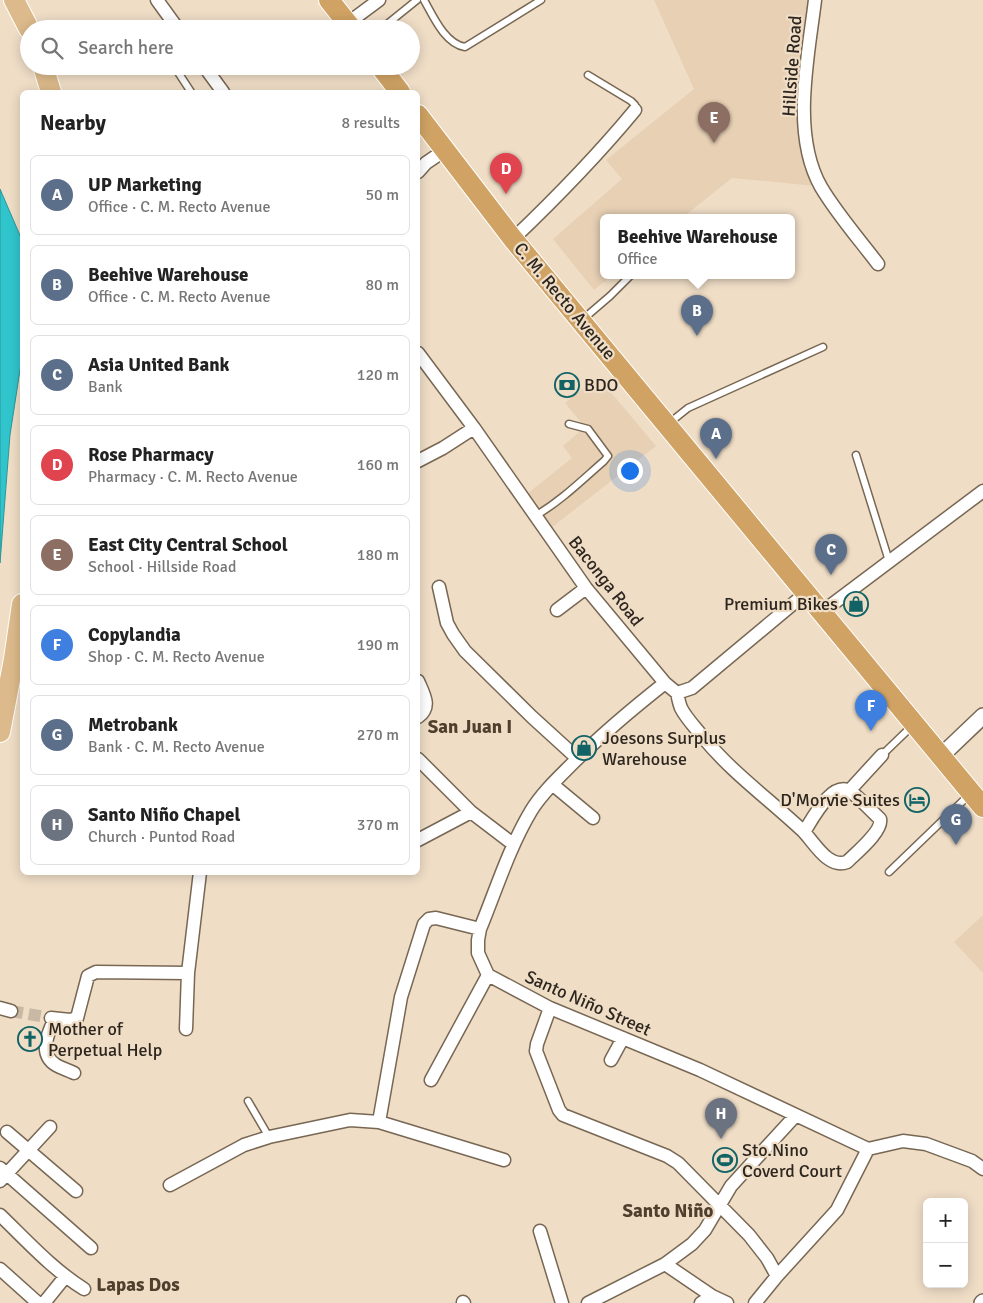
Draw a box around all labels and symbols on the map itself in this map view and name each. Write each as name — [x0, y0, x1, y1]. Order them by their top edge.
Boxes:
street label: Hillside Road — [777, 15, 807, 117]
pin: E — [698, 102, 730, 143]
pin: D — [490, 153, 522, 194]
street label: C. M. Recto Avenue — [509, 238, 621, 364]
pin: B — [681, 295, 713, 336]
bank icon: BDO — [554, 372, 580, 398]
place label: BDO — [584, 374, 618, 396]
pin: A — [700, 418, 732, 459]
your location — [617, 458, 643, 484]
street label: Baconga Road — [564, 531, 648, 631]
pin: C — [815, 534, 847, 575]
shop icon: Premium Bikes — [843, 591, 869, 617]
place label: Premium Bikes — [724, 593, 838, 615]
pin: F — [855, 690, 887, 731]
district label: San Juan I — [428, 715, 512, 739]
place label: Joesons Surplus Warehouse — [602, 727, 726, 770]
shop icon: Joesons Surplus Warehouse — [571, 735, 597, 761]
hotel icon: D'Morvie Suites — [904, 787, 930, 813]
place label: D'Morvie Suites — [780, 789, 900, 811]
pin: G — [940, 804, 972, 845]
street label: Santo Niño Street — [522, 965, 654, 1041]
place label: Mother of Perpetual Help — [48, 1018, 162, 1061]
church icon: Mother of Perpetual Help — [17, 1026, 43, 1052]
pin: H — [705, 1098, 737, 1139]
place label: Sto.Nino Coverd Court — [742, 1139, 842, 1182]
sports icon: Sto.Nino Coverd Court — [712, 1147, 738, 1173]
district label: Santo Niño — [623, 1199, 714, 1223]
district label: Lapas Dos — [96, 1273, 180, 1297]

